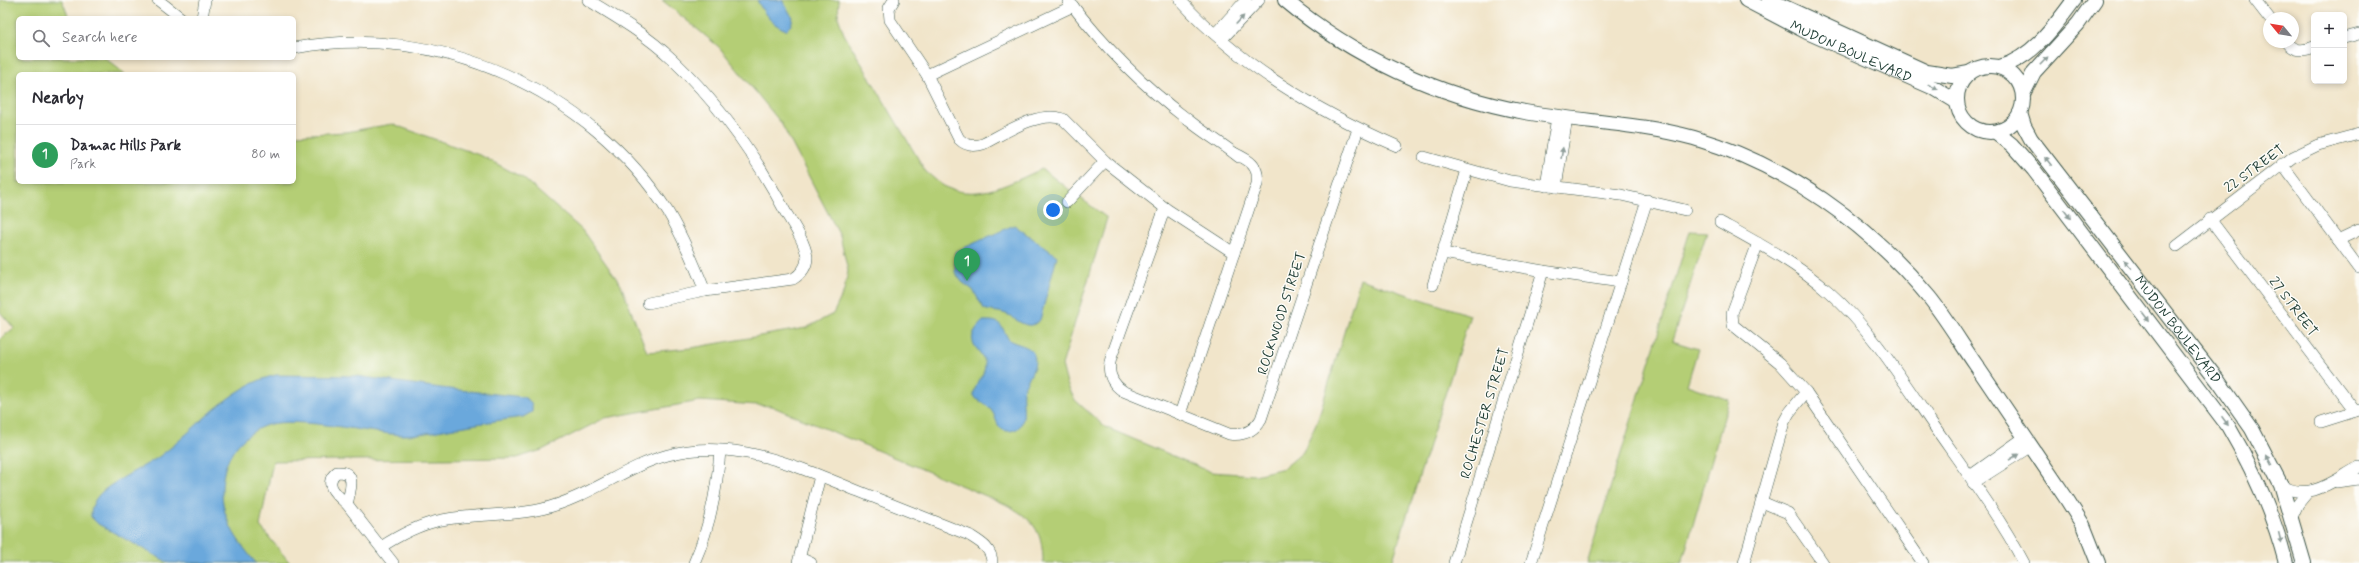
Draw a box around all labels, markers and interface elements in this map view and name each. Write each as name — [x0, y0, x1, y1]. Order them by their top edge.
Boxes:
north arrow — [2263, 12, 2299, 48]
map controls — [2311, 12, 2347, 84]
button: + — [2311, 12, 2347, 48]
one-way arrow — [1235, 15, 1245, 25]
search box — [16, 16, 296, 60]
street label: MUDON BOULEVARD — [1787, 17, 1915, 87]
icon: search — [30, 27, 52, 49]
text: Search here — [62, 28, 138, 48]
button: − — [2311, 48, 2347, 84]
one-way arrow — [2039, 56, 2049, 66]
one-way arrow — [1927, 84, 1939, 91]
text: Nearby — [32, 87, 84, 109]
text: Damac Hills Park — [70, 136, 181, 156]
street label: 22 STREET — [2221, 141, 2289, 197]
text: 1 — [42, 146, 48, 163]
text: 80 m — [251, 146, 280, 163]
one-way arrow — [1559, 147, 1565, 159]
text: Park — [70, 156, 96, 173]
one-way arrow — [2044, 156, 2053, 167]
your location — [1043, 200, 1063, 220]
one-way arrow — [2063, 208, 2071, 219]
pin: 1 — [954, 248, 980, 281]
street label: ROCKWOOD STREET — [1254, 249, 1310, 377]
one-way arrow — [2123, 259, 2132, 270]
street label: MUDON BOULEVARD — [2130, 272, 2225, 388]
street label: 27 STREET — [2265, 273, 2322, 340]
one-way arrow — [2142, 311, 2150, 322]
street label: ROCHESTER STREET — [1456, 346, 1513, 481]
one-way arrow — [2220, 415, 2229, 426]
one-way arrow — [2008, 454, 2020, 461]
one-way arrow — [2266, 454, 2272, 466]
one-way arrow — [2277, 532, 2283, 544]

